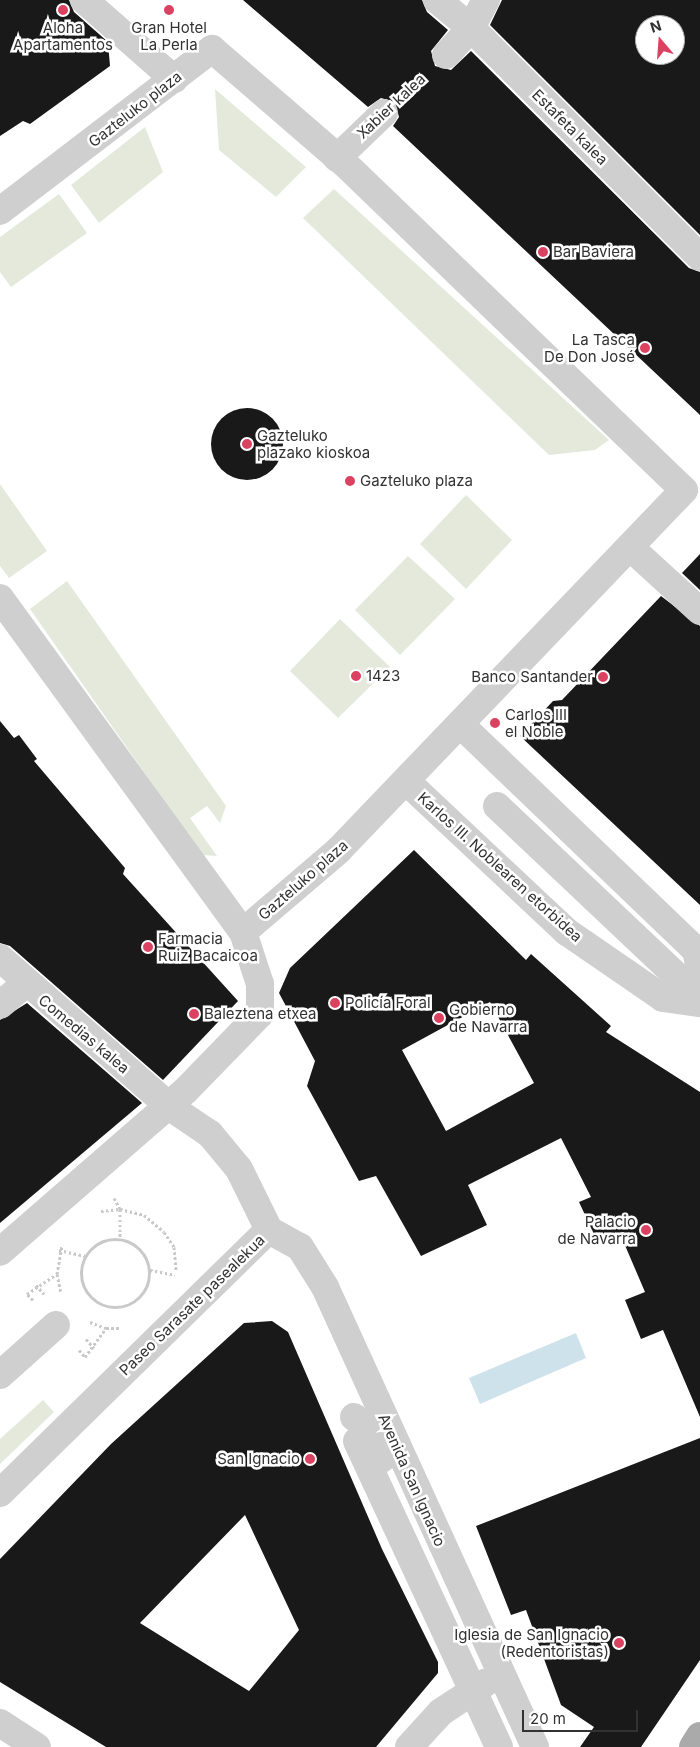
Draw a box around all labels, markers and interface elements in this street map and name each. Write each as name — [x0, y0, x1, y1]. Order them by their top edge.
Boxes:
marker: Aloha Apartamentos — [57, 4, 69, 16]
marker: Gran Hotel La Perla — [163, 4, 175, 16]
north arrow — [635, 15, 685, 65]
text: N — [648, 16, 663, 36]
place label: Aloha Apartamentos — [13, 18, 113, 53]
place label: Gran Hotel La Perla — [131, 18, 207, 53]
street label: Gazteluko plaza — [85, 67, 185, 151]
street label: Xabier kalea — [353, 70, 429, 142]
street label: Estafeta kalea — [528, 85, 612, 169]
place label: Bar Baviera — [553, 243, 634, 261]
marker: Bar Baviera — [537, 246, 549, 258]
place label: La Tasca De Don José — [544, 330, 635, 365]
marker: La Tasca De Don José — [639, 342, 651, 354]
place label: Gazteluko plazako kioskoa — [257, 426, 370, 461]
marker: Gazteluko plazako kioskoa — [241, 438, 253, 450]
place label: Gazteluko plaza — [360, 472, 473, 490]
marker: Gazteluko plaza — [344, 475, 356, 487]
place label: 1423 — [366, 667, 400, 685]
place label: Banco Santander — [471, 668, 593, 686]
marker: 1423 — [350, 670, 362, 682]
marker: Banco Santander — [597, 671, 609, 683]
place label: Carlos III el Noble — [505, 705, 567, 740]
marker: Carlos III el Noble — [489, 717, 501, 729]
street label: Karlos III. Noblearen etorbidea — [414, 788, 586, 946]
street label: Gazteluko plaza — [254, 836, 352, 924]
place label: Farmacia Ruiz Bacaicoa — [158, 929, 258, 964]
marker: Farmacia Ruiz Bacaicoa — [142, 941, 154, 953]
street label: Comedias kalea — [35, 991, 133, 1077]
place label: Policía Foral — [345, 994, 431, 1012]
marker: Policía Foral — [329, 997, 341, 1009]
place label: Gobierno de Navarra — [449, 1000, 527, 1035]
place label: Baleztena etxea — [204, 1005, 317, 1023]
marker: Baleztena etxea — [188, 1008, 200, 1020]
marker: Gobierno de Navarra — [433, 1012, 445, 1024]
place label: Palacio de Navarra — [558, 1212, 636, 1247]
marker: Palacio de Navarra — [640, 1224, 652, 1236]
street label: Paseo Sarasate pasealekua — [116, 1231, 268, 1379]
street label: Avenida San Ignacio — [375, 1411, 449, 1549]
place label: San Ignacio — [217, 1450, 300, 1468]
marker: San Ignacio — [304, 1453, 316, 1465]
place label: Iglesia de San Ignacio (Redentoristas) — [454, 1625, 609, 1660]
marker: Iglesia de San Ignacio (Redentoristas) — [613, 1637, 625, 1649]
scale bar — [525, 1700, 641, 1732]
text: 20 m — [530, 1709, 566, 1728]

